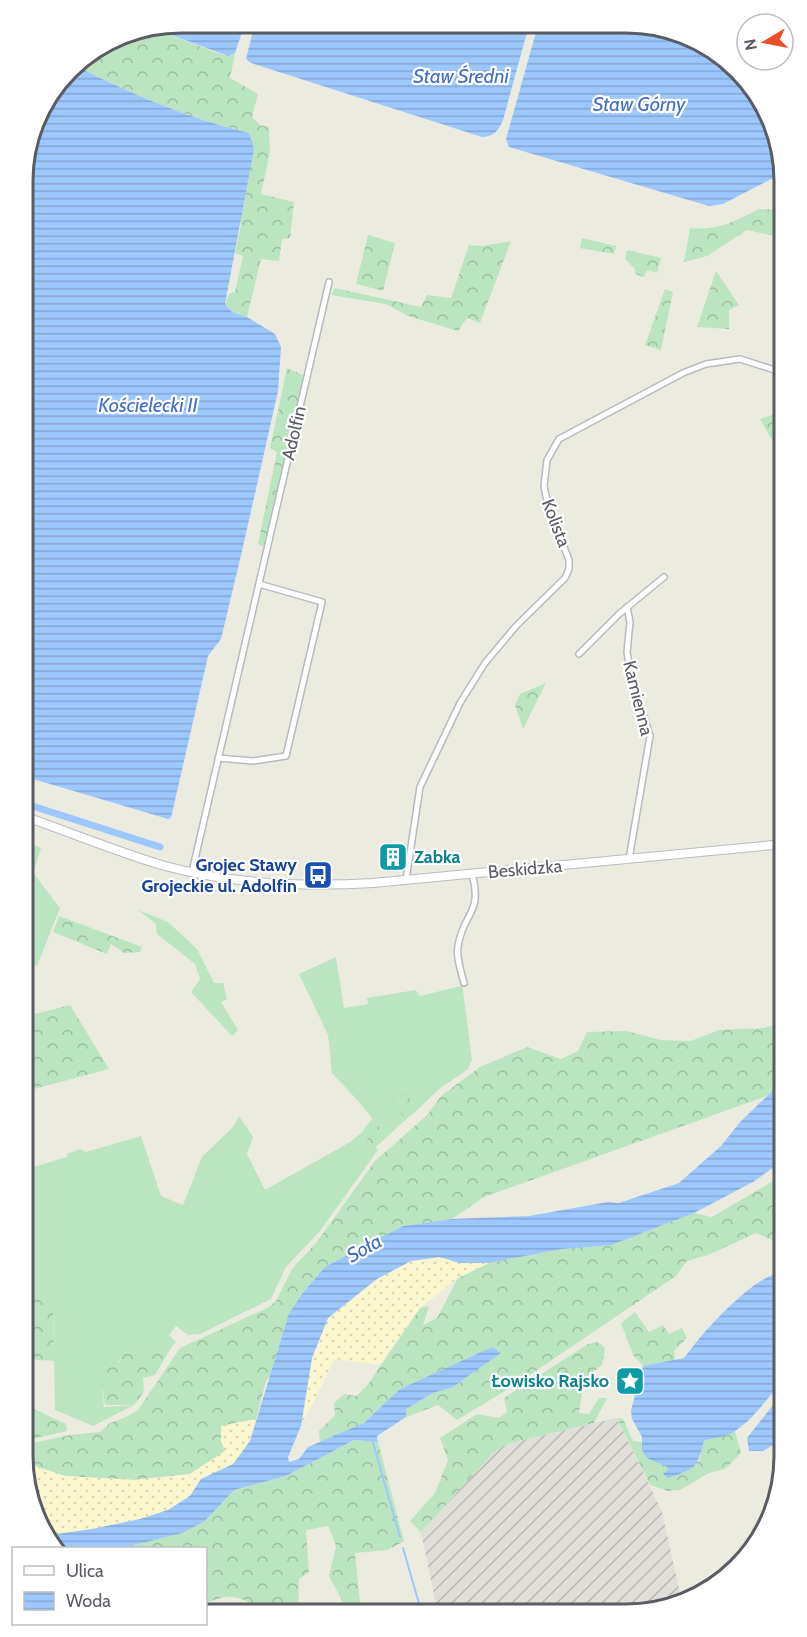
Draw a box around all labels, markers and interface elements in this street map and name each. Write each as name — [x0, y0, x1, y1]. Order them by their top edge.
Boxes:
north arrow — [735, 12, 795, 72]
text: N — [740, 37, 761, 52]
water label: Staw Średni — [413, 64, 509, 88]
water label: Staw Górny — [593, 92, 686, 116]
water label: Kościelecki II — [98, 393, 198, 417]
street label: Adolfin — [277, 404, 311, 462]
street label: Kolista — [537, 496, 575, 550]
street label: Kamienna — [618, 658, 658, 738]
building icon: Zabka — [377, 841, 409, 873]
place label: Zabka — [414, 846, 461, 868]
place label: Grojec Stawy Grojeckie ul. Adolfin — [141, 854, 297, 897]
street label: Beskidzka — [487, 855, 563, 883]
bus stop icon: Grojec Stawy Grojeckie ul. Adolfin — [302, 859, 334, 891]
water label: Soła — [342, 1229, 386, 1267]
place icon: Łowisko Rajsko — [614, 1365, 646, 1397]
place label: Łowisko Rajsko — [491, 1370, 609, 1392]
legend — [12, 1547, 207, 1625]
text: Ulica — [66, 1560, 104, 1582]
text: Woda — [66, 1590, 111, 1612]

